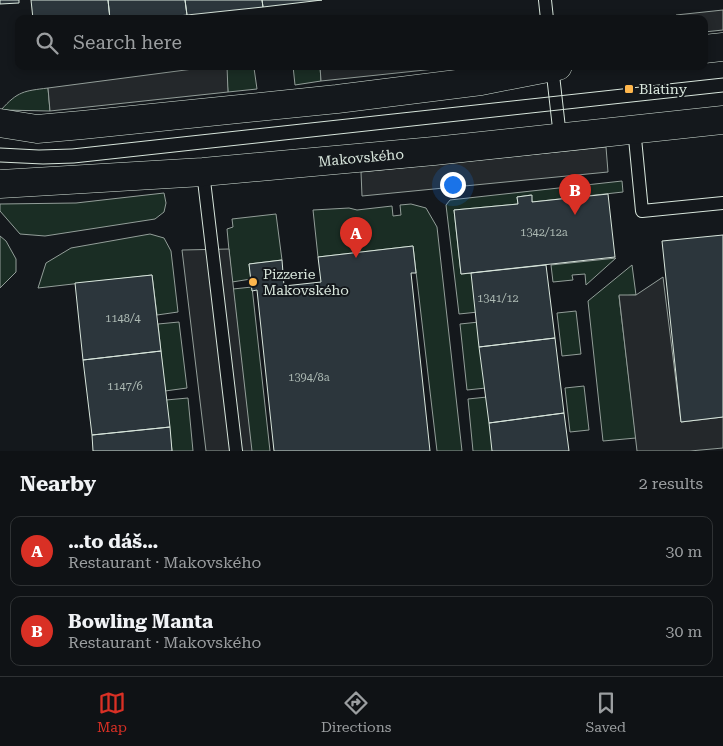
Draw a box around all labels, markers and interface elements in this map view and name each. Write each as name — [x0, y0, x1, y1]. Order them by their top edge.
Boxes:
search box — [15, 15, 708, 70]
icon: search — [33, 29, 61, 57]
text: Search here — [73, 31, 182, 54]
place label: Blatiny — [639, 81, 688, 97]
marker: Blatiny — [623, 83, 635, 95]
street label: Makovského — [318, 146, 404, 169]
your location — [440, 172, 466, 198]
pin: B — [559, 174, 591, 215]
pin: A — [340, 217, 372, 258]
house number: 1342/12a — [520, 226, 568, 239]
place label: Pizzerie Makovského — [263, 266, 349, 298]
marker: Pizzerie Makovského — [247, 276, 259, 288]
house number: 1341/12 — [477, 292, 519, 305]
house number: 1148/4 — [105, 312, 142, 325]
house number: 1394/8a — [288, 371, 330, 384]
house number: 1147/6 — [107, 380, 143, 393]
text: Nearby — [20, 472, 96, 496]
text: 2 results — [639, 474, 703, 493]
text: …to dáš… — [68, 530, 158, 553]
text: A — [31, 542, 43, 561]
text: 30 m — [665, 542, 702, 561]
text: Restaurant · Makovského — [68, 553, 261, 572]
text: Bowling Manta — [68, 610, 213, 633]
text: B — [31, 622, 43, 641]
text: 30 m — [665, 622, 702, 641]
text: Restaurant · Makovského — [68, 633, 261, 652]
tab: Map — [97, 689, 127, 735]
tab: Directions — [321, 689, 391, 735]
tab: Saved — [585, 689, 626, 735]

